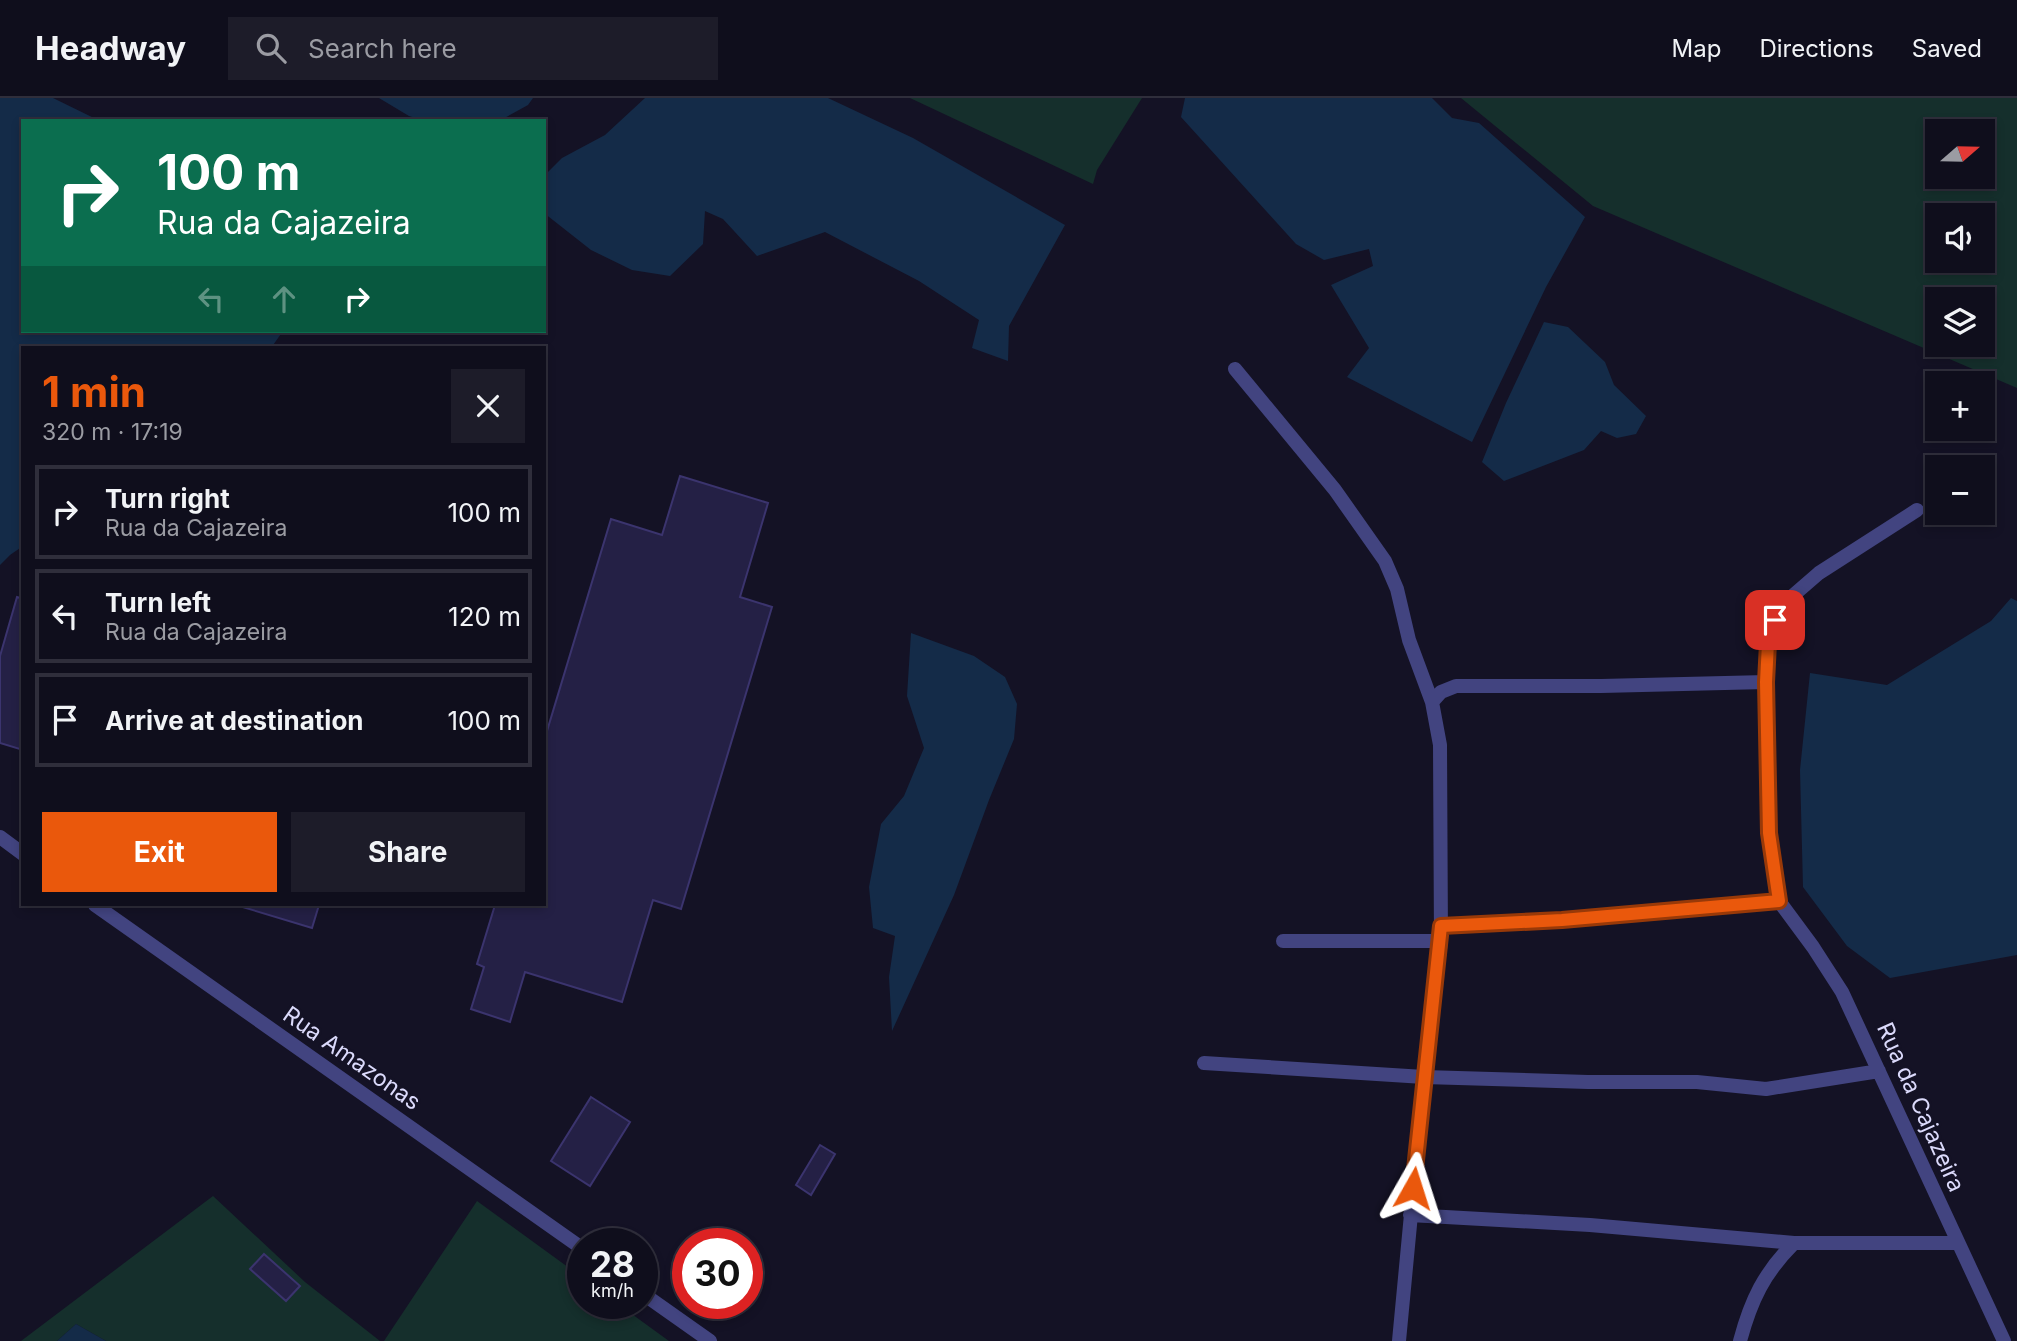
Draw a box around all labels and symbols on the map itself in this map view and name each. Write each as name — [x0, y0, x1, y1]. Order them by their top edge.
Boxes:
north arrow — [1925, 119, 1995, 189]
pin — [1745, 590, 1805, 650]
street label: Rua Amazonas — [278, 1000, 426, 1116]
street label: Rua da Cajazeira — [1871, 1018, 1971, 1196]
position arrow — [1376, 1151, 1450, 1225]
speed limit sign: 30 — [672, 1228, 763, 1319]

